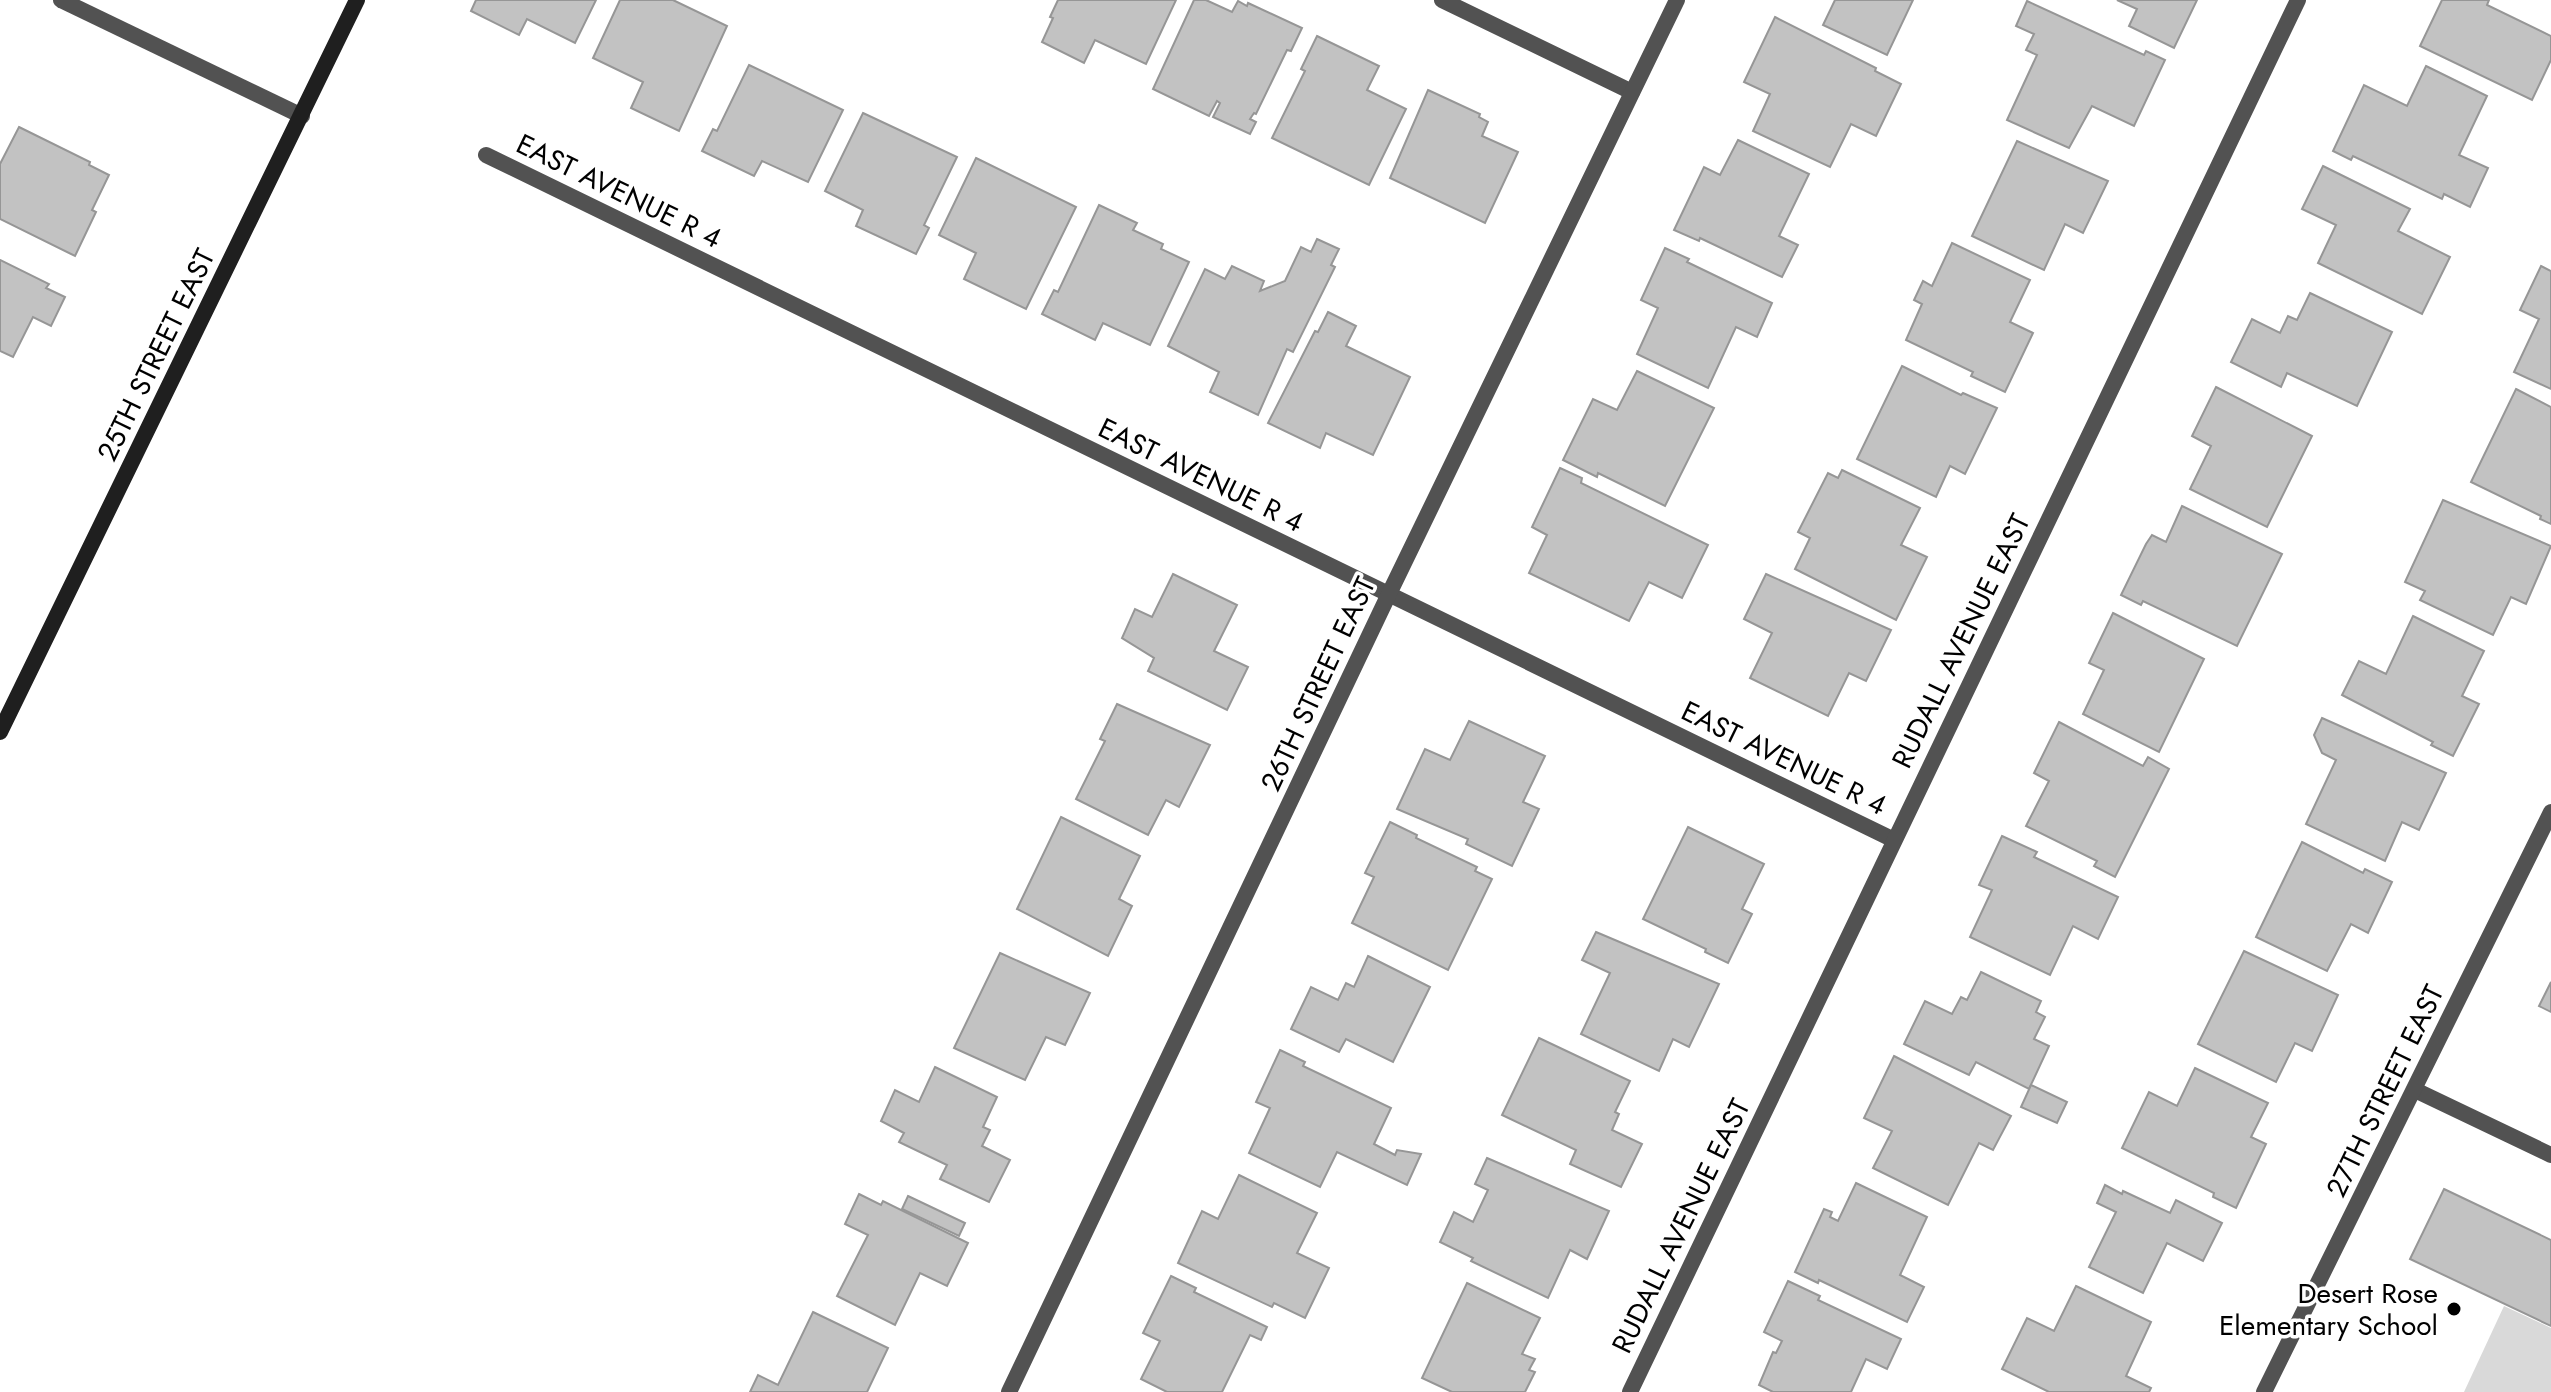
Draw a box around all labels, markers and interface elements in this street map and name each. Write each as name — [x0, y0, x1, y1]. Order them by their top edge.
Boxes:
street label: EAST AVENUE R 4 — [510, 124, 728, 258]
street label: 25TH STREET EAST — [87, 242, 225, 468]
street label: EAST AVENUE R 4 — [1092, 408, 1310, 542]
street label: RUDALL AVENUE EAST — [1882, 507, 2040, 775]
street label: 26TH STREET EAST — [1250, 570, 1386, 798]
street label: EAST AVENUE R 4 — [1675, 691, 1893, 825]
street label: 27TH STREET EAST — [2316, 978, 2454, 1204]
street label: RUDALL AVENUE EAST — [1602, 1092, 1760, 1360]
place label: Desert Rose Elementary School — [2219, 1273, 2438, 1346]
marker: Desert Rose Elementary School — [2445, 1300, 2463, 1318]

